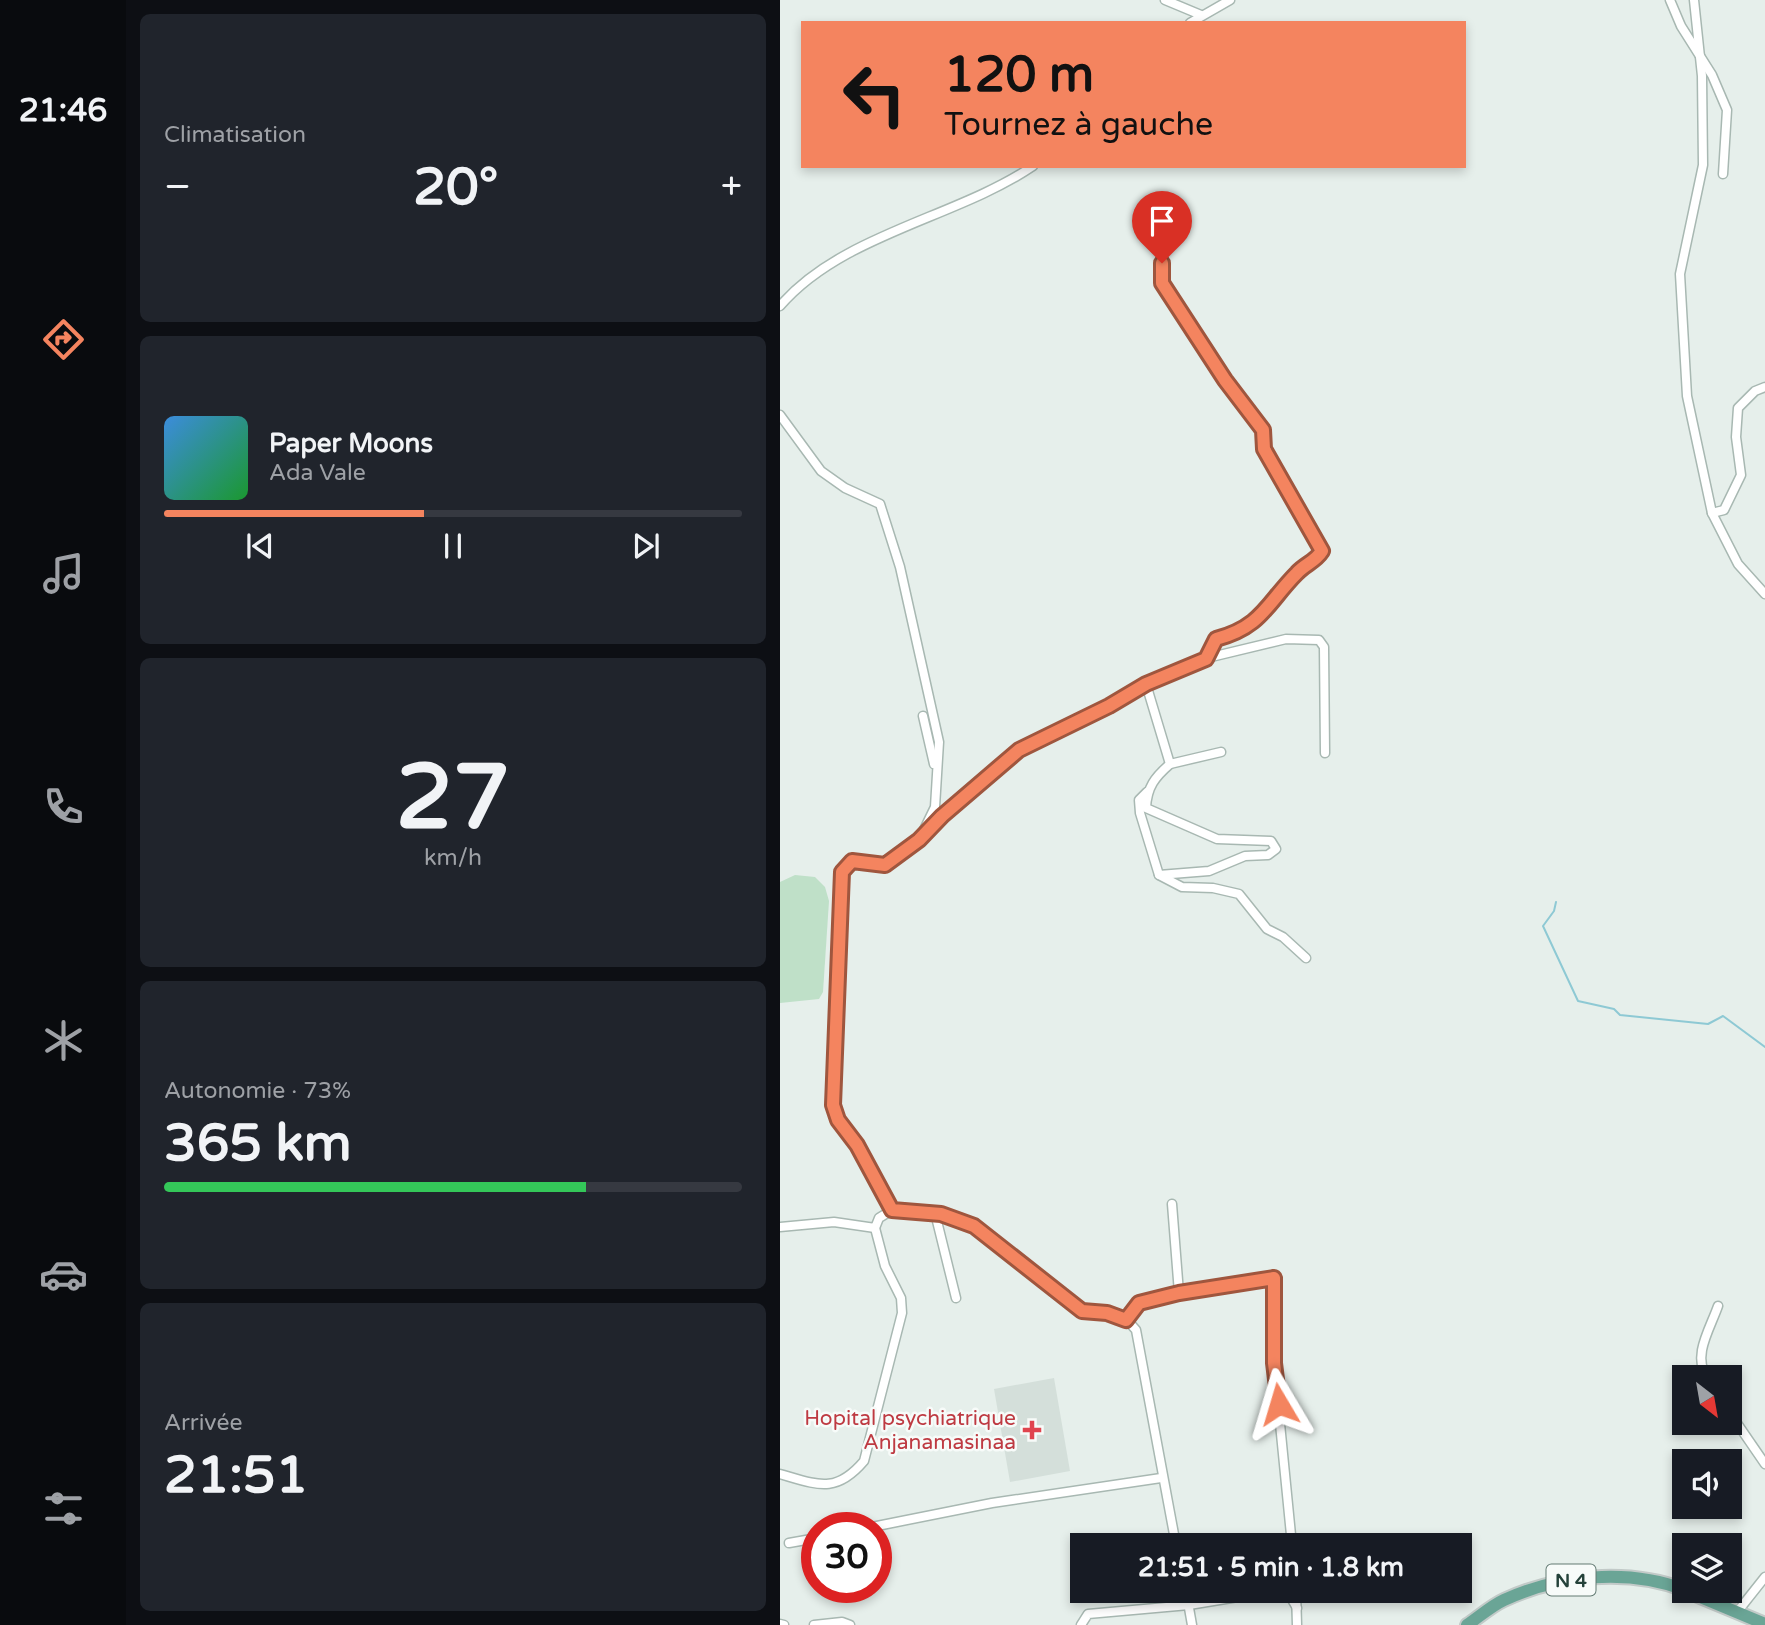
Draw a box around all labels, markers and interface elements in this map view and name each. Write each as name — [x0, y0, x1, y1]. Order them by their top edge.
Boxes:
text: 120 m — [944, 46, 1094, 105]
icon: left — [829, 49, 920, 140]
text: 21:46 — [19, 92, 107, 130]
text: Tournez à gauche — [944, 106, 1213, 144]
text: Climatisation — [164, 121, 306, 149]
text: 20° — [413, 156, 498, 219]
text: − — [164, 164, 191, 210]
text: + — [721, 164, 742, 210]
pin — [1132, 191, 1192, 263]
icon: arrive — [1143, 202, 1181, 240]
icon: directions — [39, 315, 88, 364]
text: Paper Moons — [269, 428, 433, 459]
text: Ada Vale — [269, 459, 366, 487]
icon: previous — [241, 527, 279, 565]
icon: pause — [434, 527, 472, 565]
icon: next — [627, 527, 665, 565]
icon: music — [39, 549, 88, 598]
text: 27 — [396, 743, 510, 853]
icon: phone — [39, 782, 88, 831]
text: km/h — [424, 844, 482, 872]
icon: climate — [39, 1016, 88, 1065]
text: Autonomie · 73% — [164, 1077, 351, 1105]
text: 365 km — [164, 1112, 352, 1175]
icon: car — [39, 1250, 88, 1299]
north arrow — [1672, 1365, 1742, 1435]
map controls — [1672, 1365, 1742, 1603]
position arrow — [1242, 1367, 1316, 1441]
place label: Hopital psychiatrique Anjanamasinaa — [804, 1406, 1016, 1455]
text: Arrivée — [164, 1409, 242, 1437]
marker: Hopital psychiatrique Anjanamasinaa — [1022, 1420, 1042, 1440]
text: 21:51 — [164, 1444, 308, 1507]
button: sound — [1672, 1449, 1742, 1519]
icon: filters — [39, 1484, 88, 1533]
speed limit sign: 30 — [801, 1512, 892, 1603]
button: layers — [1672, 1533, 1742, 1603]
text: 21:51 · 5 min · 1.8 km — [1138, 1552, 1404, 1583]
road number: N 4 — [1546, 1564, 1596, 1596]

